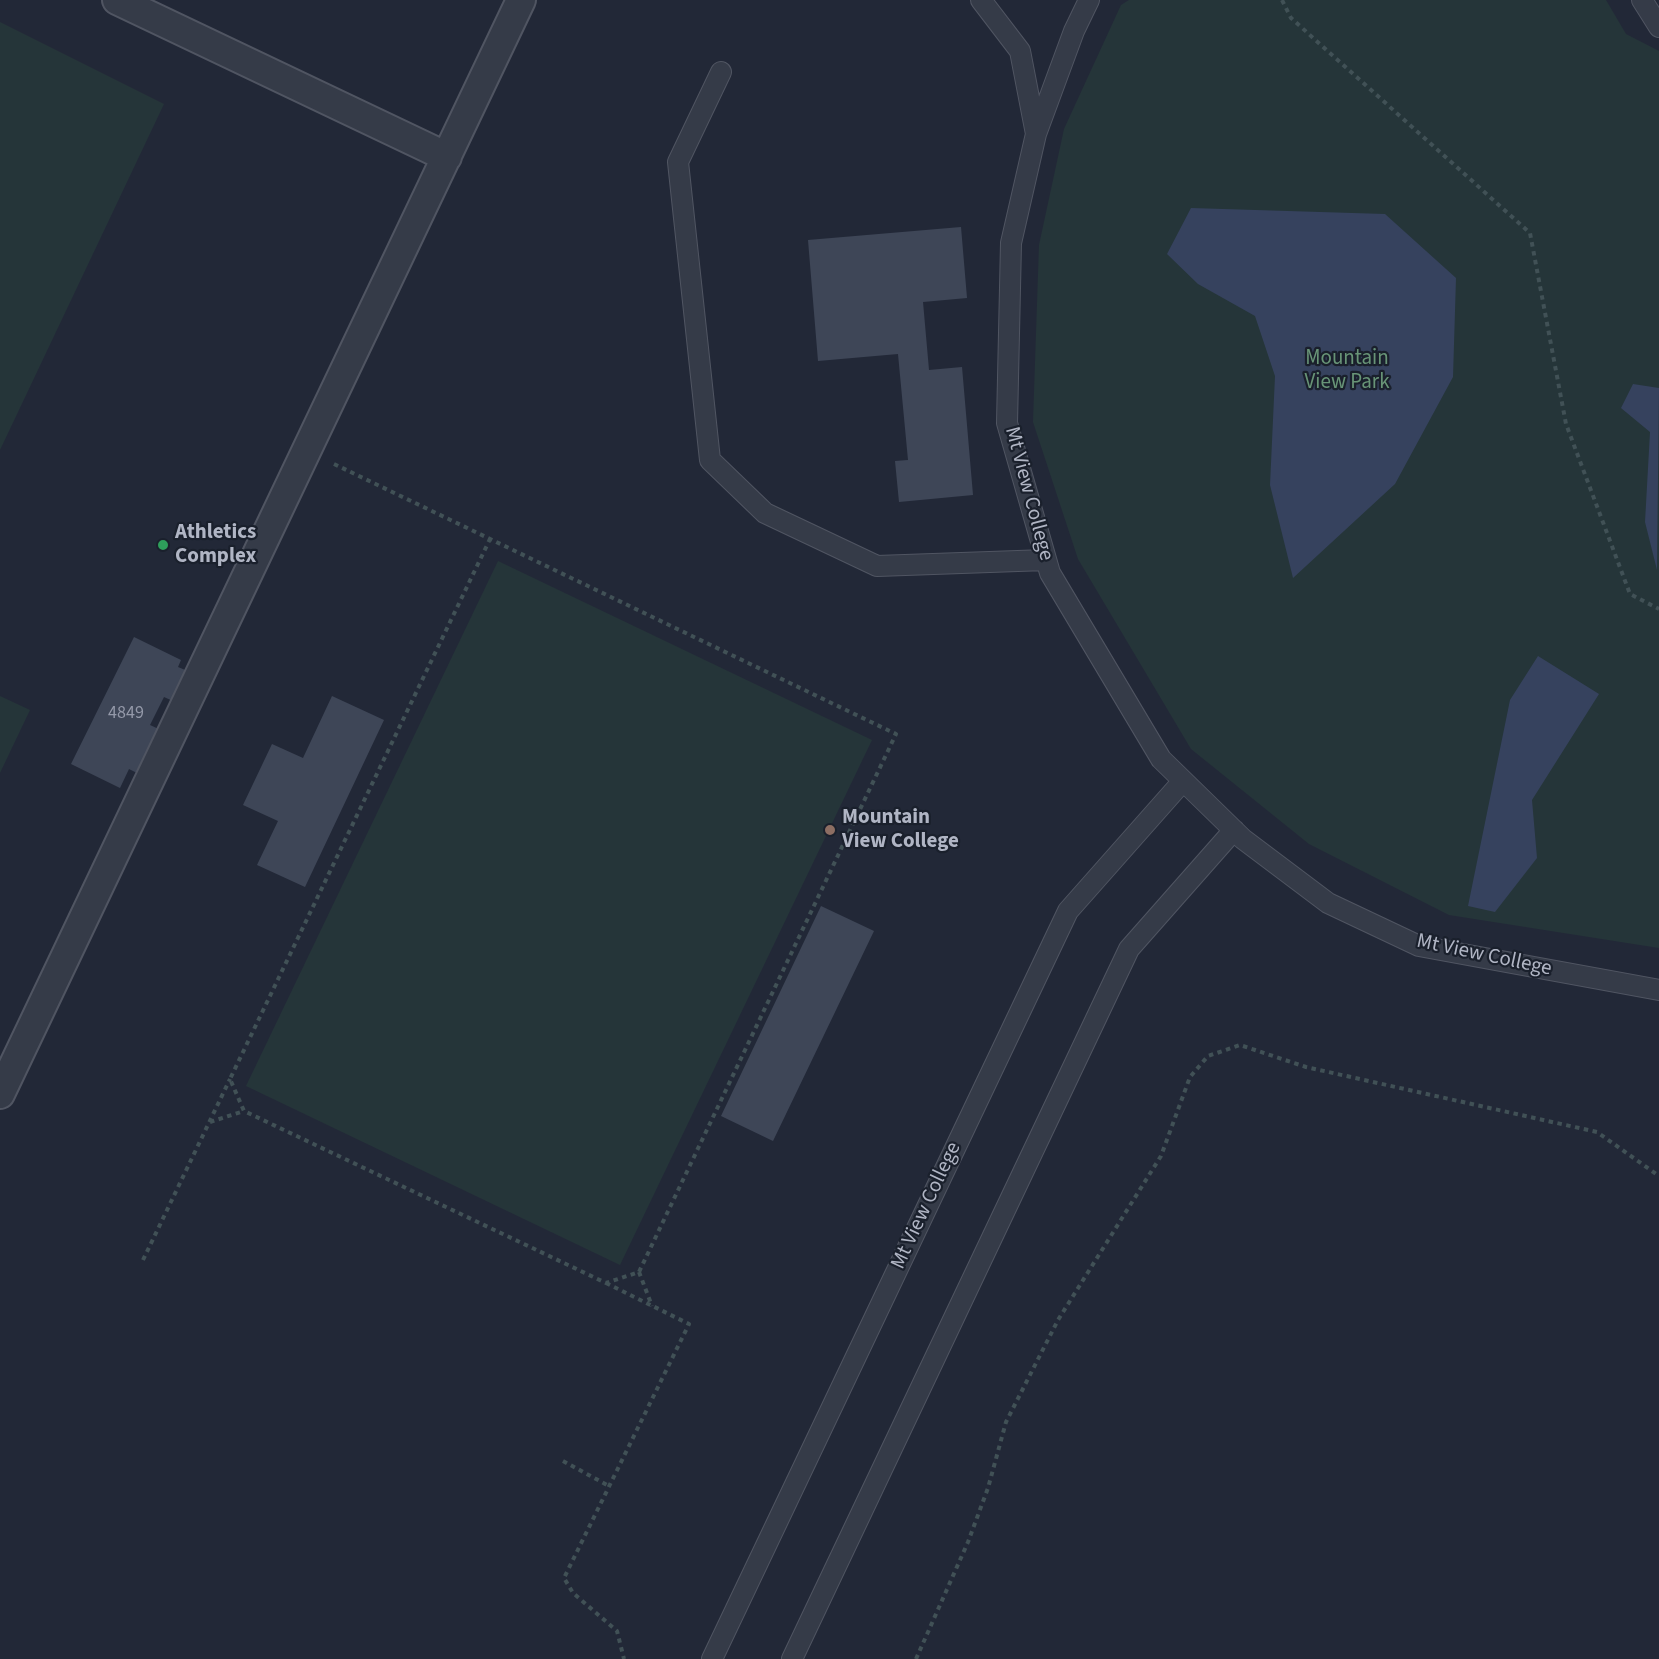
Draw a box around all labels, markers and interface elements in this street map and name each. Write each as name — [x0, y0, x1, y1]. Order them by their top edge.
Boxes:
park label: Mountain View Park — [1304, 346, 1390, 396]
street label: Mt View College — [998, 424, 1058, 564]
place label: Athletics Complex — [175, 520, 256, 570]
marker: Athletics Complex — [156, 538, 170, 552]
house number: 4849 — [108, 703, 144, 725]
place label: Mountain View College — [842, 805, 959, 855]
marker: Mountain View College — [823, 823, 837, 837]
street label: Mt View College — [1414, 929, 1554, 983]
street label: Mt View College — [887, 1138, 967, 1274]

